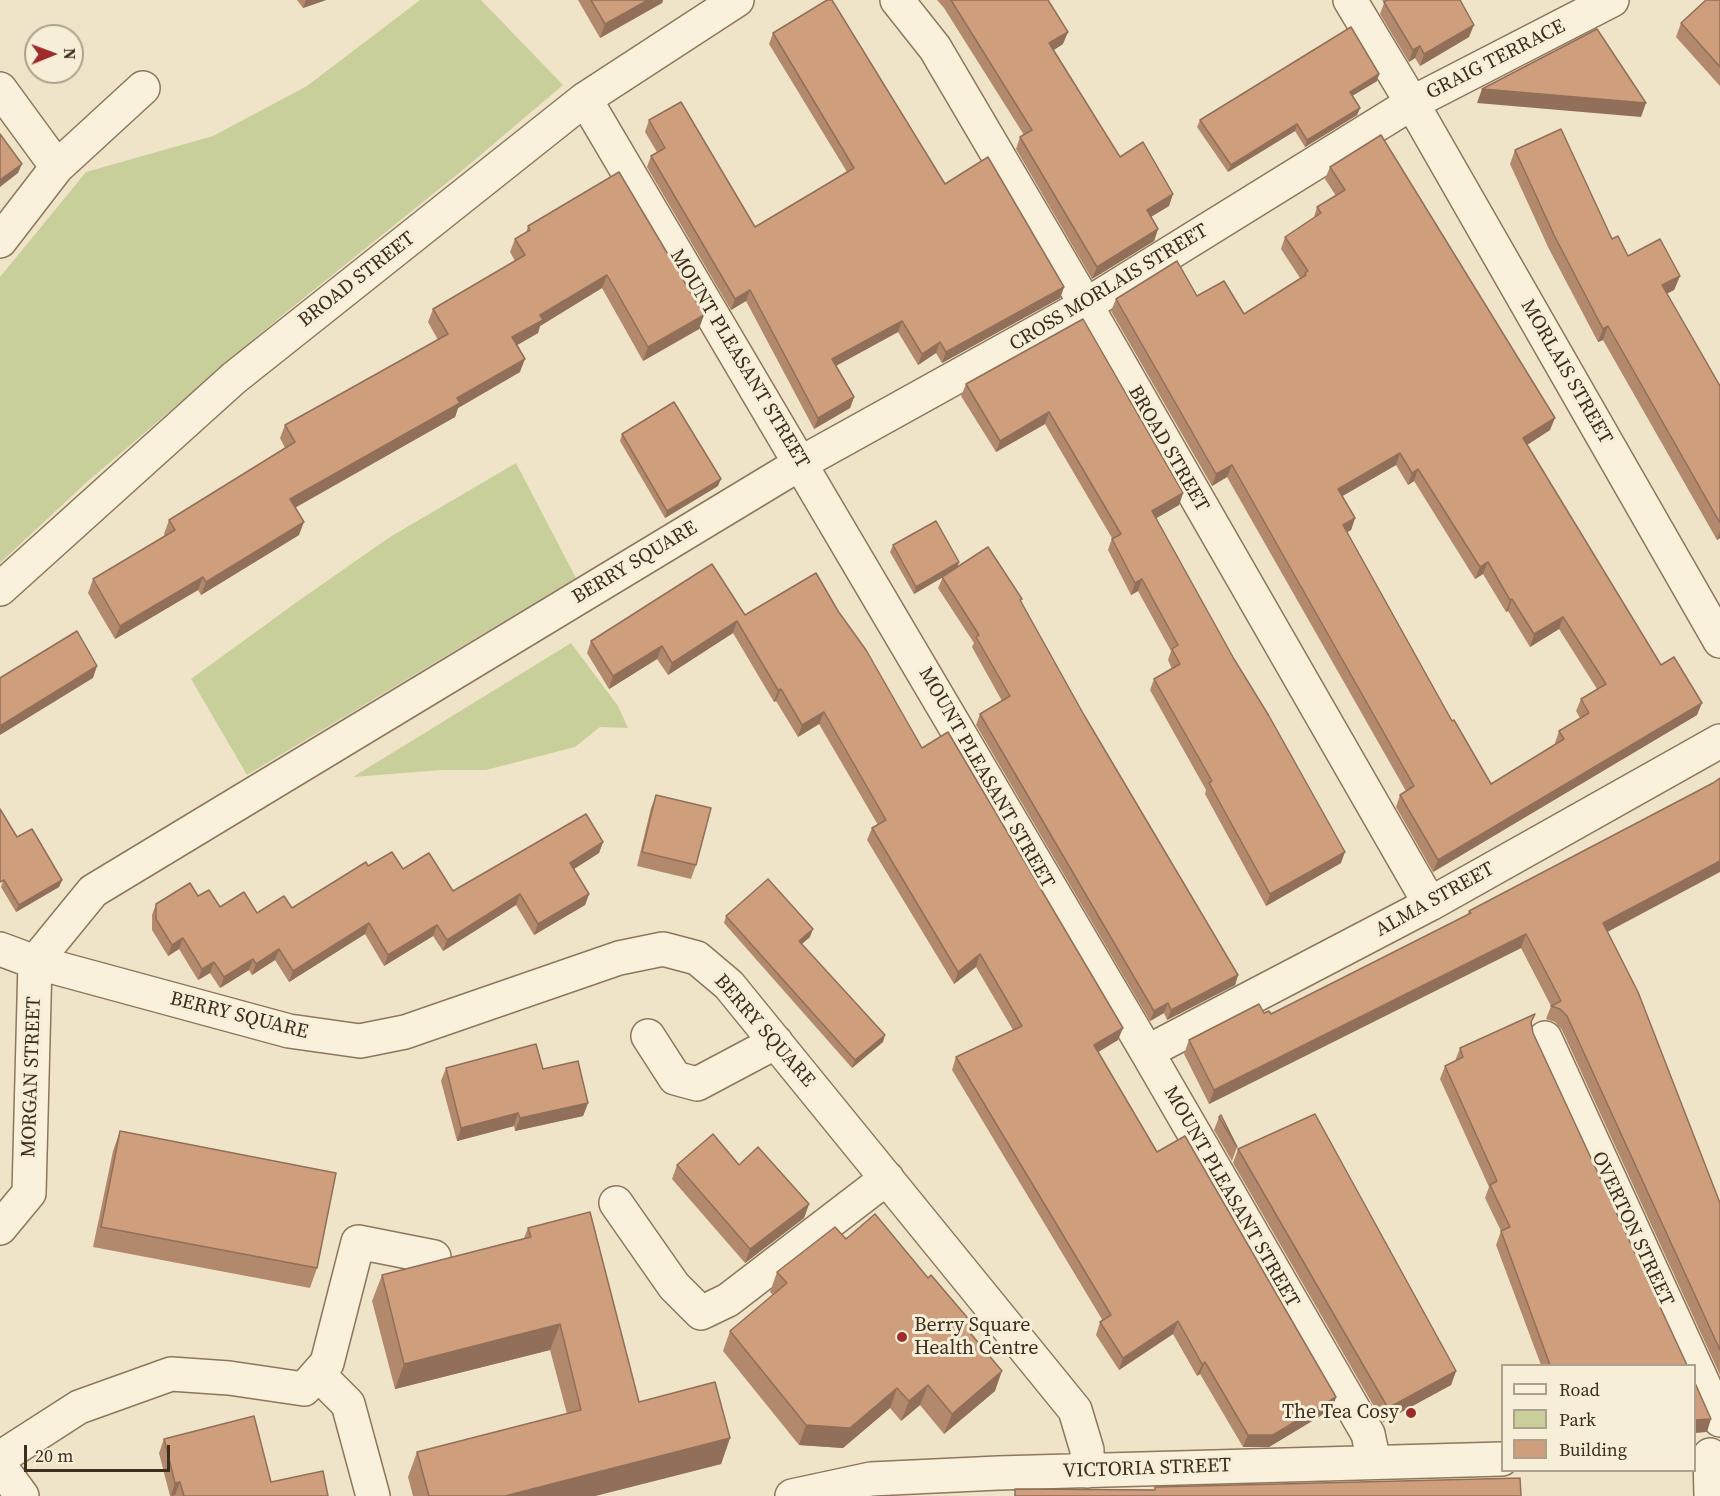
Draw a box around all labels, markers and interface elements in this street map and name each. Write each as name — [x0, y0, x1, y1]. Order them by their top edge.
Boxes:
street label: GRAIG TERRACE — [1423, 15, 1569, 105]
north arrow — [24, 24, 84, 84]
text: N — [59, 48, 81, 60]
street label: CROSS MORLAIS STREET — [1005, 219, 1213, 357]
street label: BROAD STREET — [294, 227, 420, 333]
street label: MOUNT PLEASANT STREET — [664, 245, 814, 473]
street label: MORLAIS STREET — [1515, 295, 1617, 449]
street label: BROAD STREET — [1122, 382, 1214, 516]
street label: BERRY SQUARE — [568, 516, 702, 610]
street label: MOUNT PLEASANT STREET — [913, 663, 1059, 893]
street label: ALMA STREET — [1371, 857, 1499, 943]
street label: BERRY SQUARE — [708, 970, 820, 1092]
street label: BERRY SQUARE — [167, 987, 311, 1045]
street label: MORGAN STREET — [17, 996, 47, 1158]
street label: MOUNT PLEASANT STREET — [1158, 1082, 1304, 1312]
street label: OVERTON STREET — [1586, 1148, 1678, 1310]
place label: Berry Square Health Centre — [914, 1314, 1038, 1361]
marker: Berry Square Health Centre — [895, 1330, 909, 1344]
legend — [1501, 1364, 1696, 1472]
text: Road — [1559, 1377, 1600, 1402]
place label: The Tea Cosy — [1282, 1401, 1399, 1425]
marker: The Tea Cosy — [1404, 1406, 1418, 1420]
text: Park — [1559, 1407, 1596, 1432]
scale bar — [27, 1433, 172, 1471]
text: Building — [1559, 1437, 1627, 1462]
text: 20 m — [35, 1443, 73, 1468]
street label: VICTORIA STREET — [1062, 1454, 1232, 1484]

